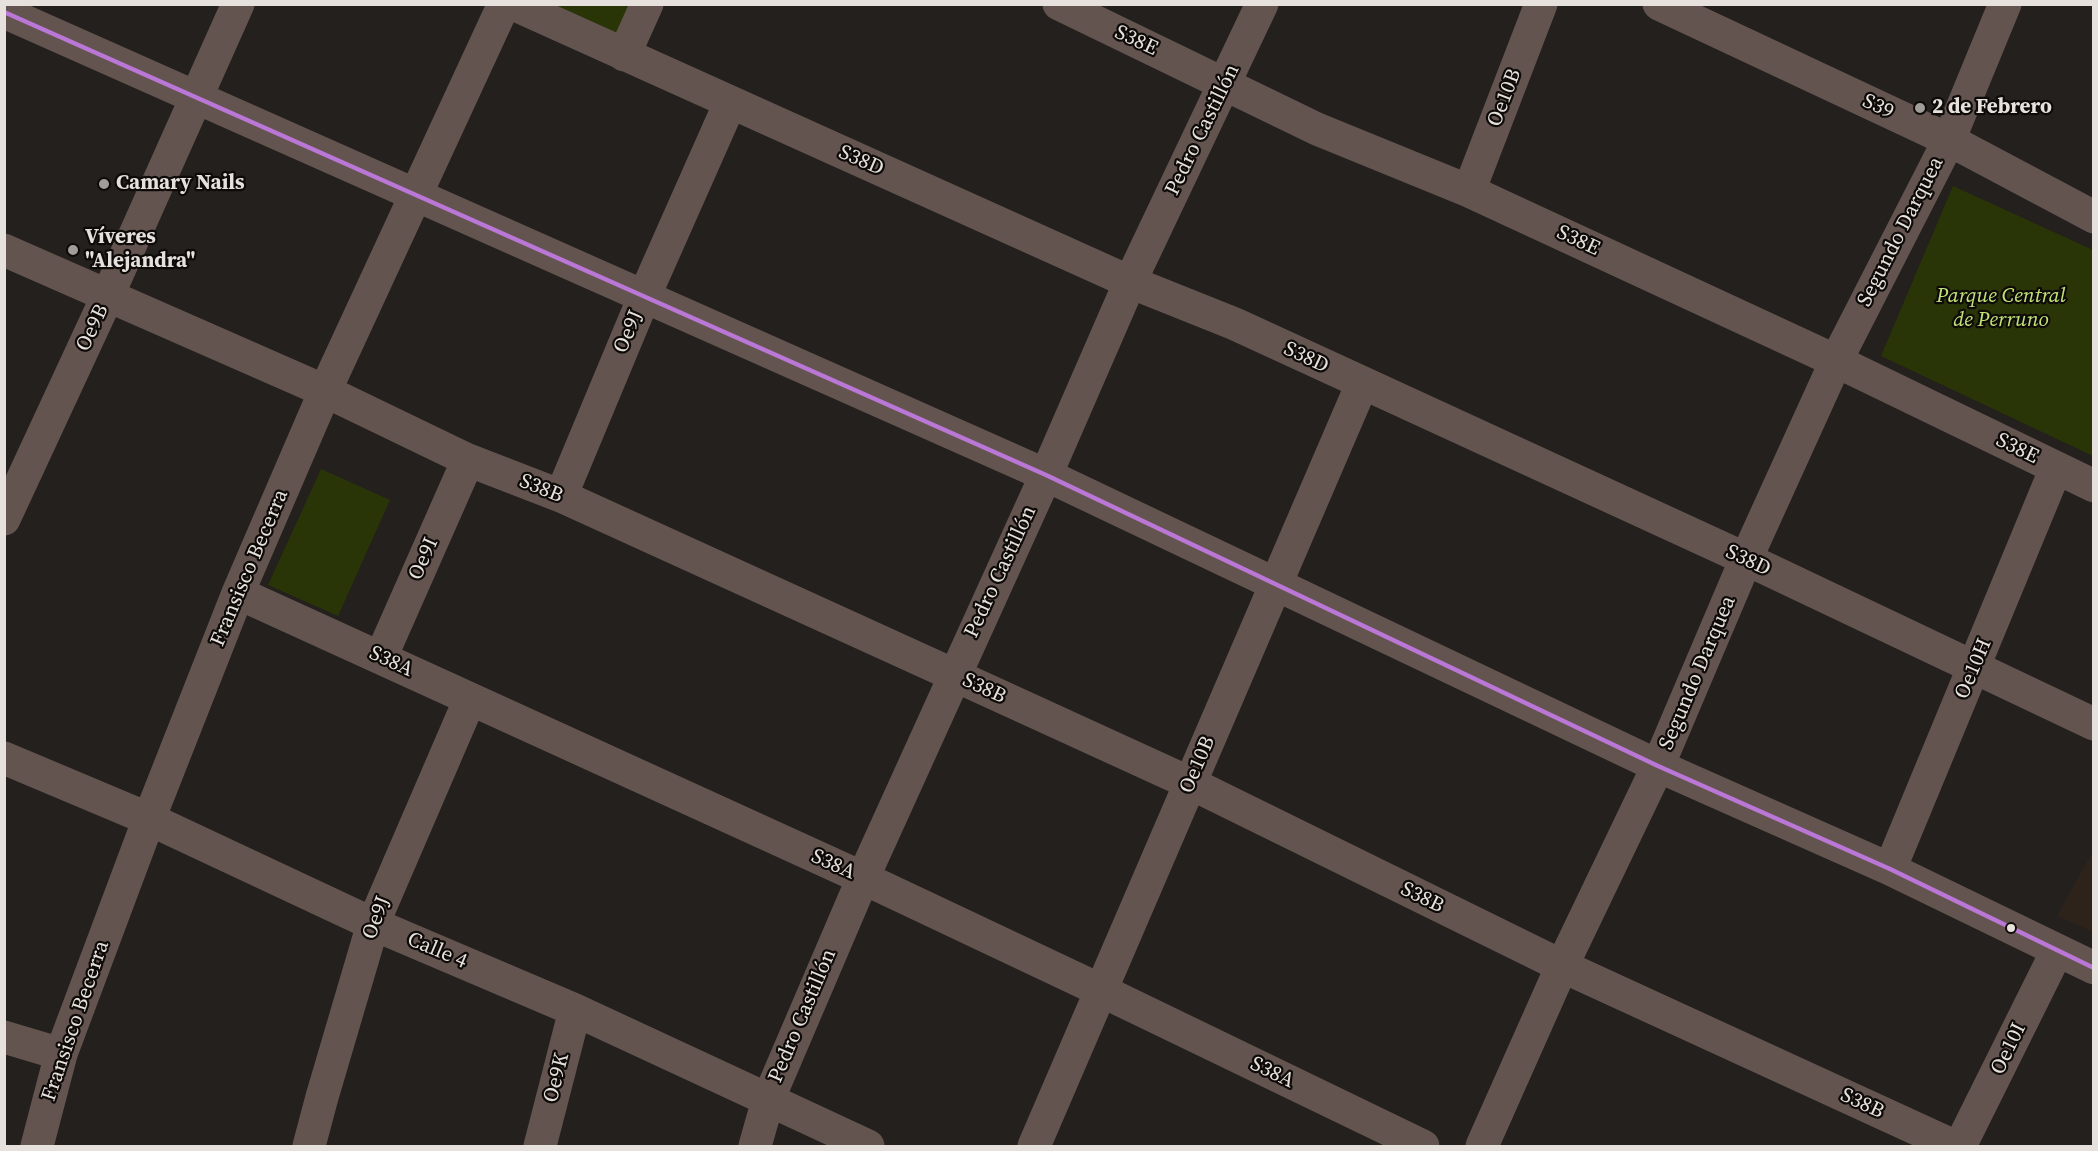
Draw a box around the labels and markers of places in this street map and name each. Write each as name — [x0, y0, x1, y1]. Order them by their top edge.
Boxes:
place label: 2 de Febrero — [1932, 95, 2052, 121]
marker: 2 de Febrero — [1913, 101, 1927, 115]
place label: Camary Nails — [116, 171, 245, 197]
marker: Camary Nails — [97, 177, 111, 191]
place label: Víveres "Alejandra" — [85, 225, 195, 275]
marker: Víveres "Alejandra" — [66, 243, 80, 257]
unlabelled marker — [2005, 922, 2017, 934]

